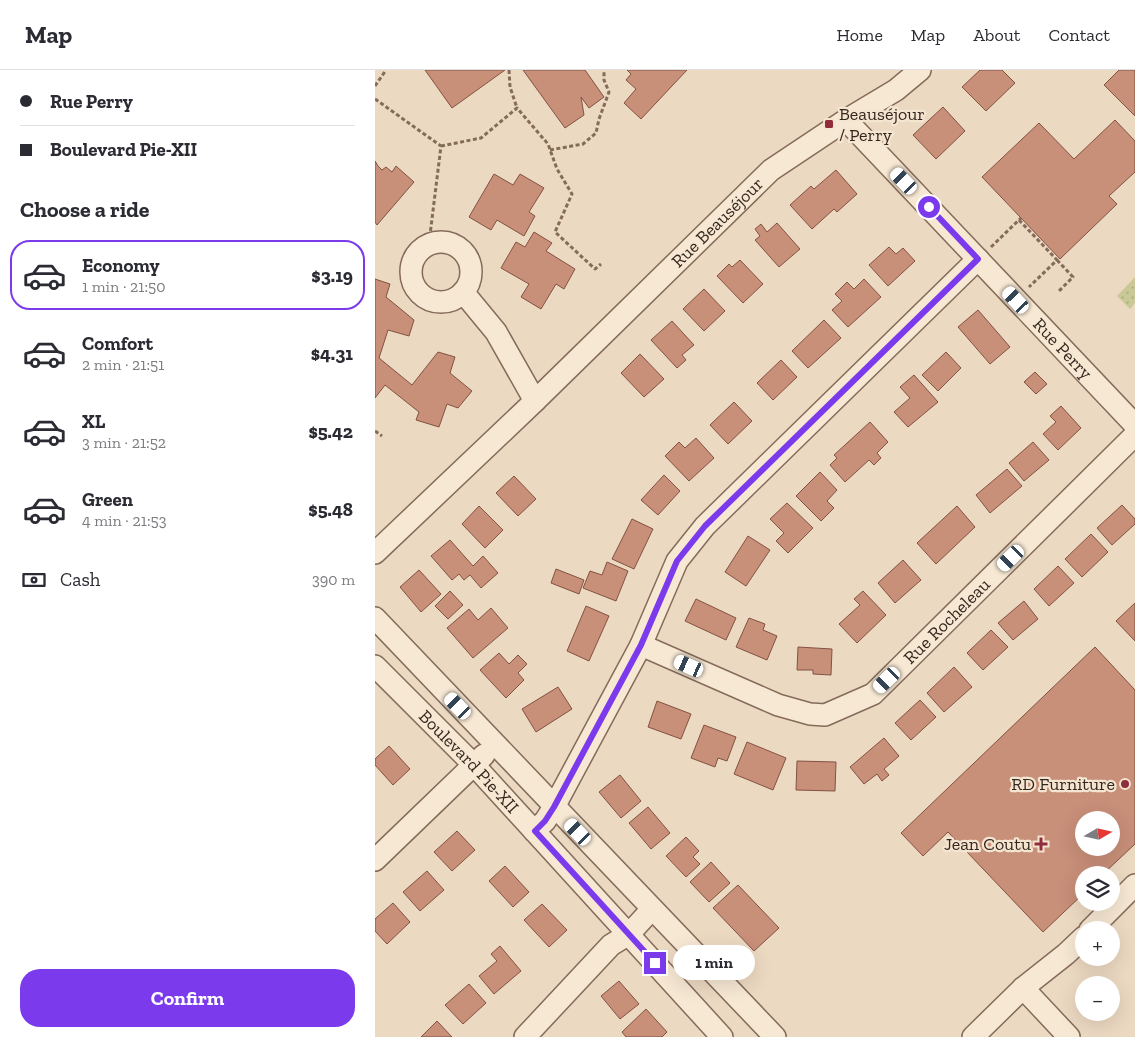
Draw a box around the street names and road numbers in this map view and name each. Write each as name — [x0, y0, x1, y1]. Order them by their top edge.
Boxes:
street label: Rue Beauséjour — [667, 173, 768, 272]
street label: Rue Perry — [1028, 313, 1098, 385]
street label: Rue Rocheleau — [899, 574, 995, 669]
street label: Boulevard Pie-XII — [414, 705, 524, 818]

